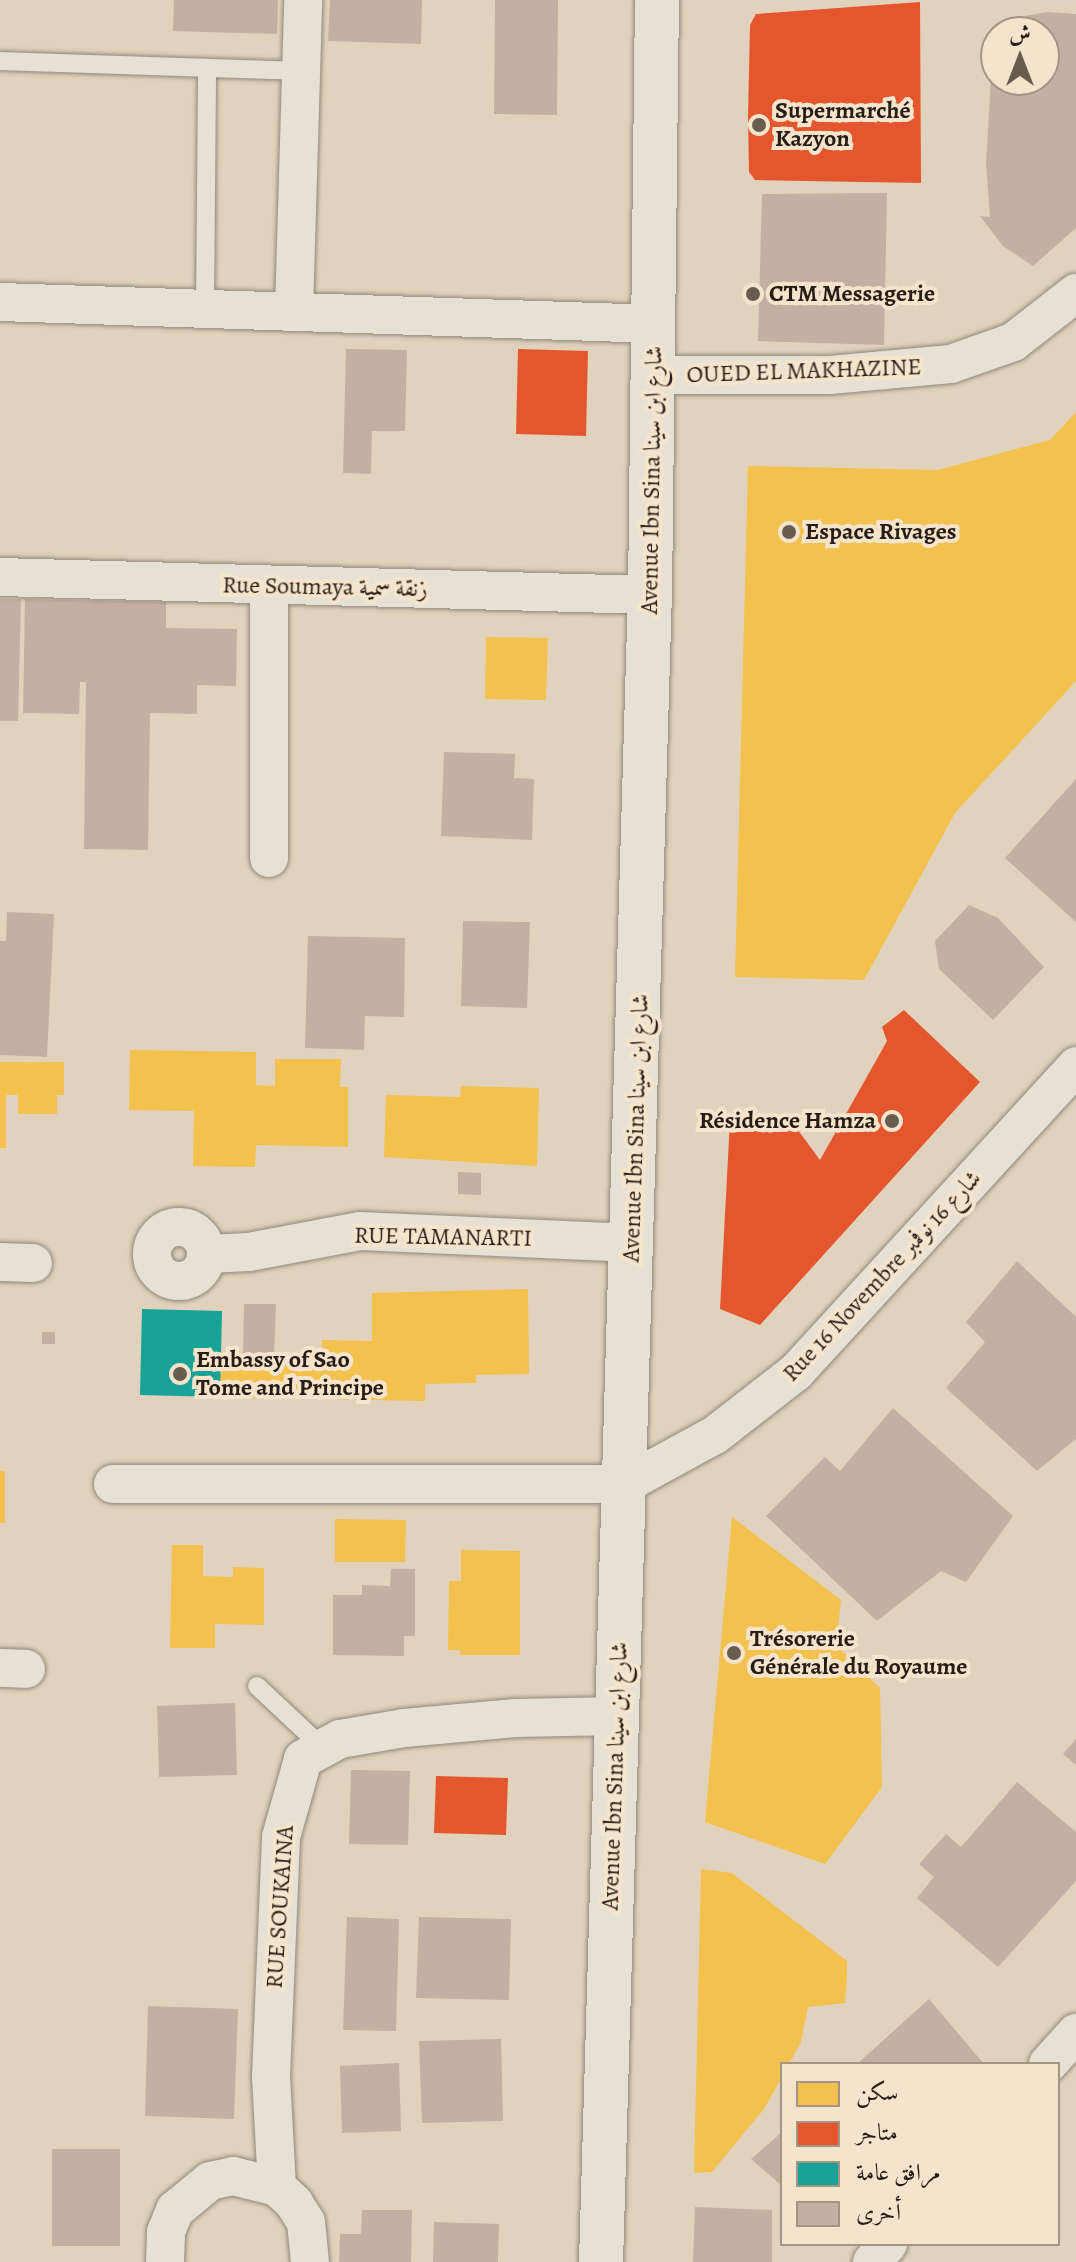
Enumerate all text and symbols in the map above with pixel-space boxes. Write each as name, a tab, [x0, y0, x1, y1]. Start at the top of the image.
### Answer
north arrow	[980, 16, 1060, 96]
text: ش	[1009, 19, 1031, 49]
place label: Supermarché Kazyon	[775, 97, 911, 153]
marker: Supermarché Kazyon	[750, 116, 768, 134]
place label: CTM Messagerie	[769, 280, 935, 308]
marker: CTM Messagerie	[744, 285, 762, 303]
street label: Avenue Ibn Sina شارع ابن سينا	[635, 346, 669, 614]
street label: OUED EL MAKHAZINE	[686, 353, 922, 389]
place label: Espace Rivages	[805, 518, 957, 546]
marker: Espace Rivages	[780, 523, 798, 541]
street label: Rue Soumaya زنقة سمية	[222, 571, 428, 603]
street label: Avenue Ibn Sina شارع ابن سينا	[617, 993, 655, 1263]
place label: Résidence Hamza	[699, 1107, 876, 1135]
marker: Résidence Hamza	[883, 1112, 901, 1130]
street label: Rue 16 Novembre شارع 16 نوفمبر	[777, 1164, 987, 1388]
street label: RUE TAMANARTI	[354, 1221, 532, 1253]
place label: Embassy of Sao Tome and Principe	[196, 1346, 384, 1402]
marker: Embassy of Sao Tome and Principe	[171, 1365, 189, 1383]
place label: Trésorerie Générale du Royaume	[750, 1625, 967, 1681]
street label: Avenue Ibn Sina شارع ابن سينا	[596, 1641, 634, 1911]
marker: Trésorerie Générale du Royaume	[725, 1644, 743, 1662]
street label: RUE SOUKAINA	[260, 1824, 300, 1990]
legend	[780, 2062, 1060, 2246]
text: سكن	[856, 2076, 899, 2108]
text: متاجر	[856, 2116, 898, 2148]
text: مرافق عامة	[856, 2156, 941, 2188]
text: أخرى	[856, 2196, 901, 2228]

